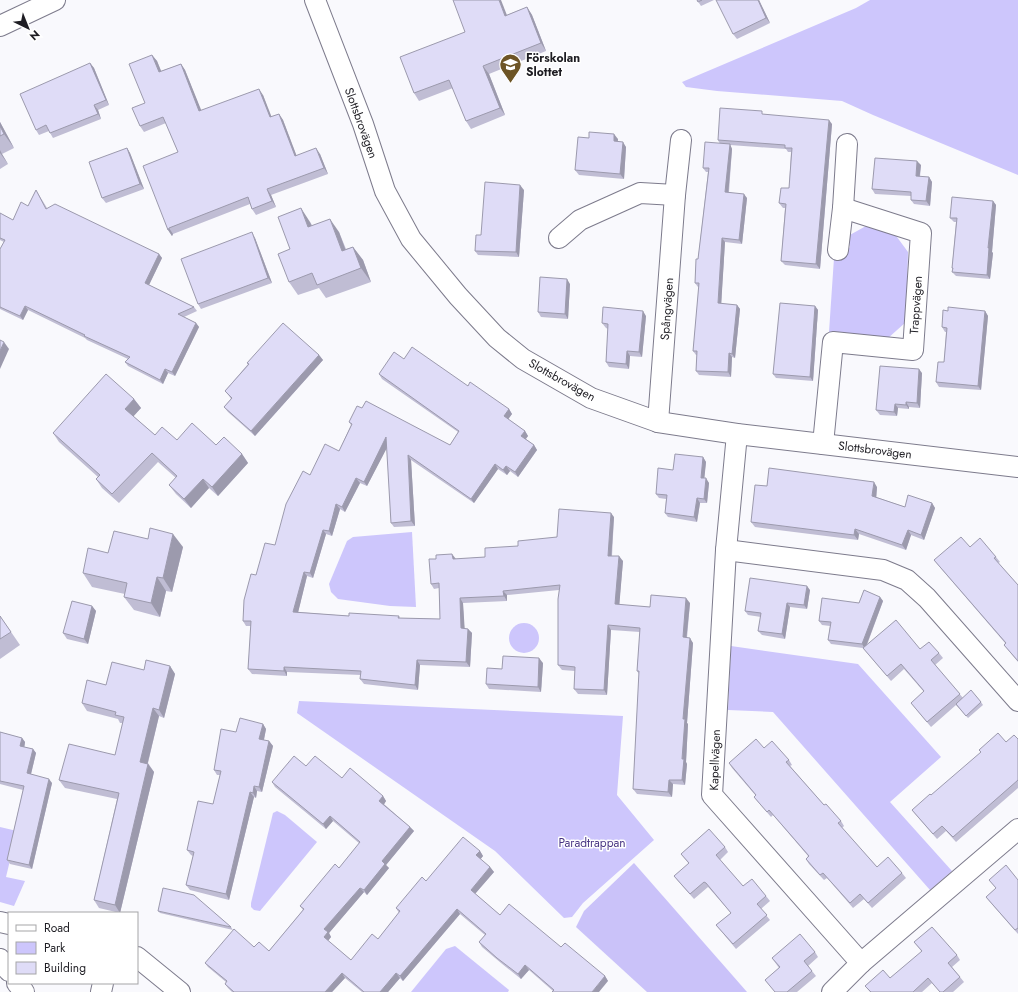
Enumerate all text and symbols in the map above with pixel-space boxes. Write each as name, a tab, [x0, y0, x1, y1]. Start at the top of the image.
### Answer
north arrow	[8, 8, 48, 48]
text: N	[26, 26, 43, 44]
place label: Förskolan Slottet	[526, 49, 580, 81]
school or university icon: Förskolan Slottet	[498, 52, 524, 85]
street label: Slottsbrovägen	[340, 85, 382, 161]
street label: Trappvägen	[905, 275, 927, 335]
street label: Spångvägen	[656, 277, 678, 341]
street label: Slottsbrovägen	[525, 354, 599, 406]
street label: Slottsbrovägen	[837, 437, 913, 463]
street label: Kapellvägen	[705, 729, 725, 791]
park label: Paradtrappan	[558, 834, 626, 852]
legend	[8, 912, 138, 984]
text: Road	[44, 919, 70, 937]
text: Park	[44, 939, 66, 957]
text: Building	[44, 959, 86, 977]

